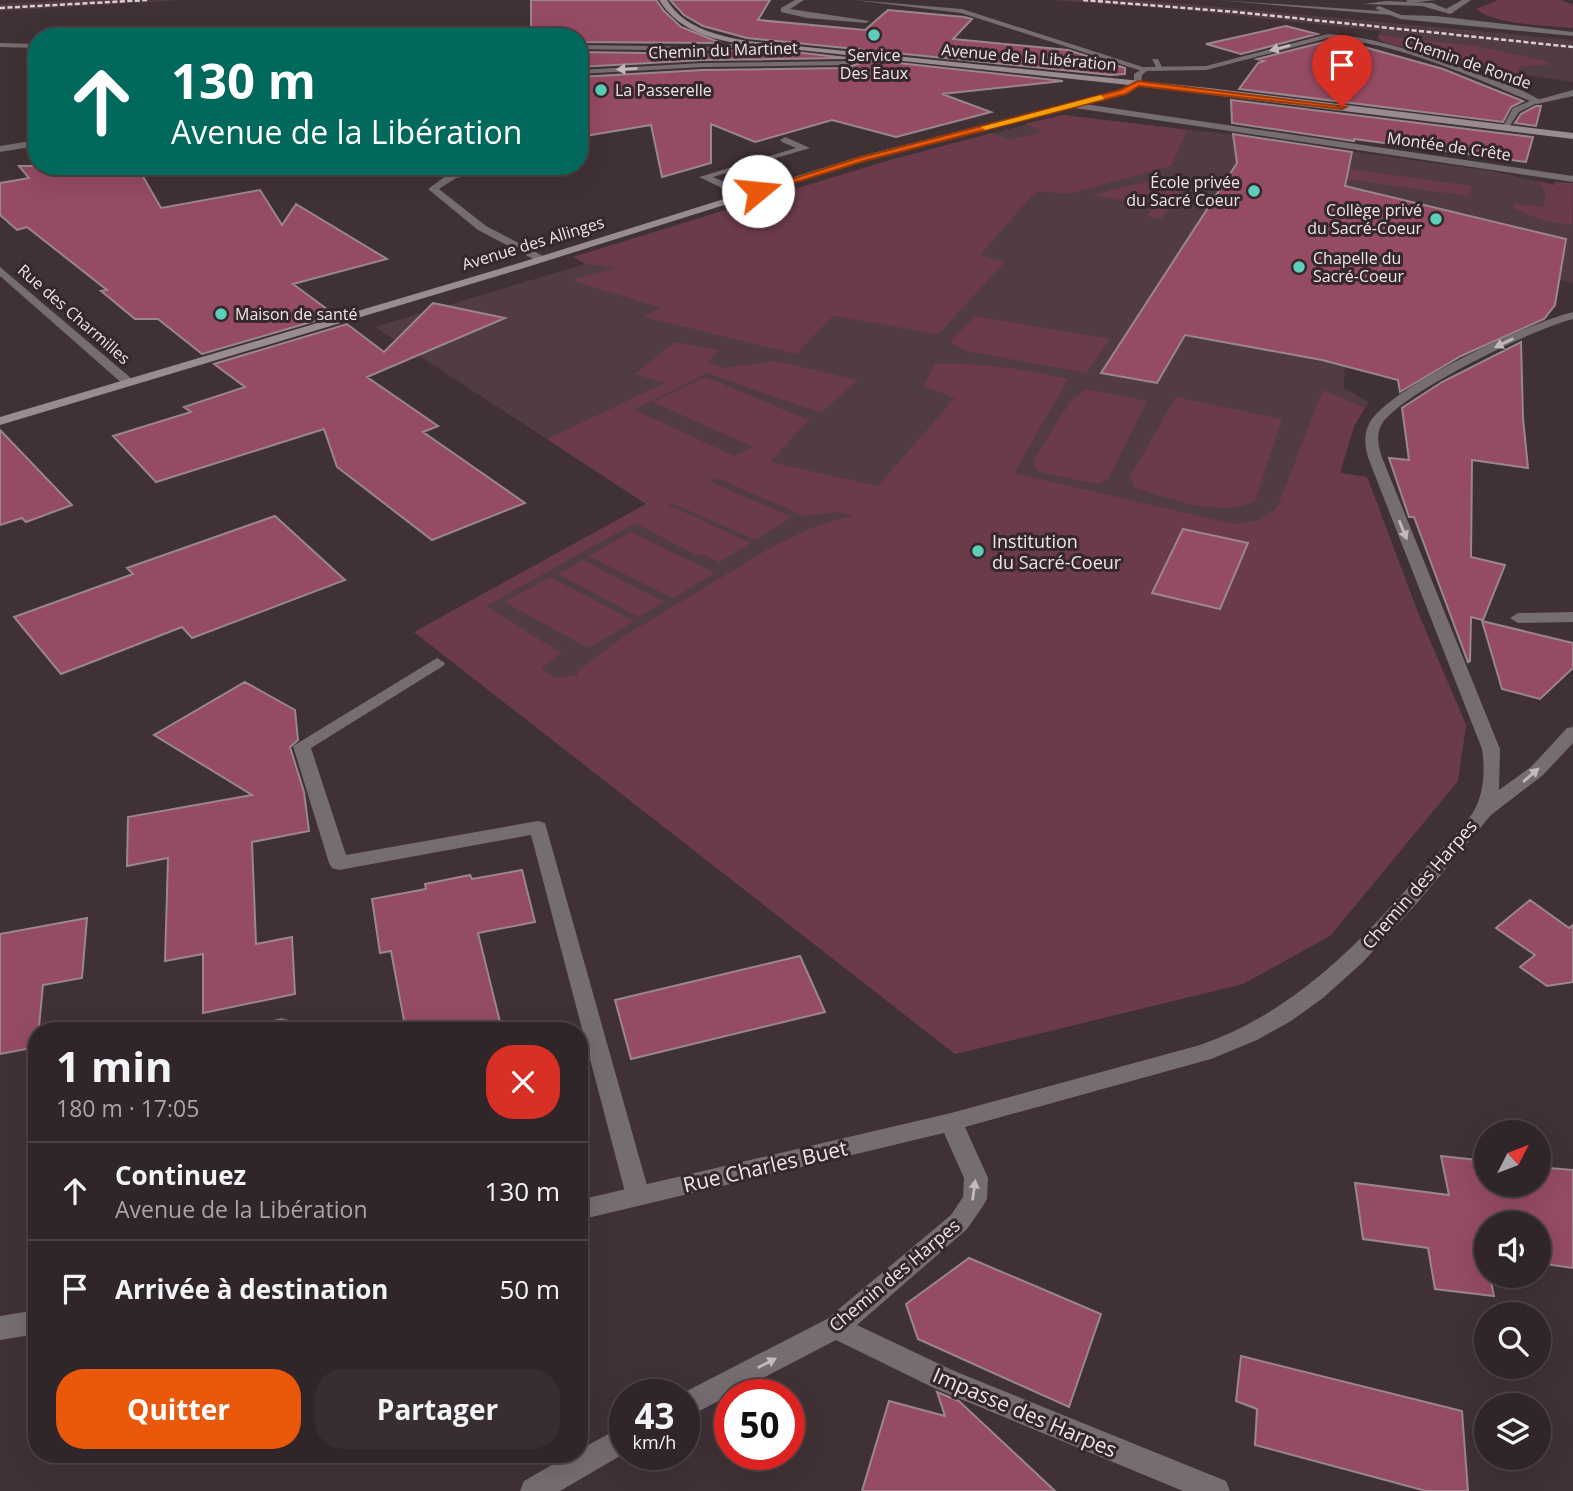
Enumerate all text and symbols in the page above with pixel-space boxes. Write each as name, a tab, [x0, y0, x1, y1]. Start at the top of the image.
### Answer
marker: Service Des Eaux	[866, 27, 882, 43]
street label: Chemin de Ronde	[1402, 30, 1534, 94]
pin	[1312, 35, 1372, 107]
street label: Chemin du Martinet	[648, 36, 798, 64]
street label: Avenue de la Libération	[941, 38, 1117, 76]
place label: Service Des Eaux	[840, 44, 909, 84]
one-way arrow	[1270, 44, 1291, 54]
icon: arrive	[1323, 46, 1361, 84]
text: 130 m	[171, 47, 316, 113]
icon: ahead	[56, 56, 147, 147]
one-way arrow	[616, 64, 638, 75]
place label: La Passerelle	[615, 79, 712, 101]
marker: La Passerelle	[593, 82, 609, 98]
text: Avenue de la Libération	[171, 110, 522, 153]
street label: Montée de Crête	[1386, 126, 1512, 166]
position arrow	[721, 154, 795, 228]
place label: École privée du Sacré Coeur	[1126, 171, 1240, 211]
marker: École privée du Sacré Coeur	[1246, 183, 1262, 199]
place label: Collège privé du Sacré-Coeur	[1307, 199, 1422, 239]
street label: Avenue des Allinges	[459, 211, 607, 275]
marker: Collège privé du Sacré-Coeur	[1428, 211, 1444, 227]
place label: Chapelle du Sacré-Coeur	[1313, 247, 1405, 287]
street label: Rue des Charmilles	[13, 259, 135, 369]
marker: Chapelle du Sacré-Coeur	[1291, 259, 1307, 275]
place label: Maison de santé	[235, 303, 358, 325]
marker: Maison de santé	[213, 306, 229, 322]
one-way arrow	[1494, 337, 1514, 349]
one-way arrow	[1398, 519, 1409, 540]
place label: Institution du Sacré-Coeur	[992, 529, 1122, 574]
marker: Institution du Sacré-Coeur	[970, 543, 986, 559]
one-way arrow	[1522, 768, 1539, 783]
street label: Chemin des Harpes	[1356, 814, 1482, 954]
text: 1 min	[56, 1037, 173, 1094]
button: close	[486, 1045, 560, 1119]
text: 180 m · 17:05	[56, 1092, 199, 1124]
north arrow	[1474, 1120, 1550, 1197]
map controls	[1474, 1120, 1551, 1470]
street label: Rue Charles Buet	[680, 1133, 850, 1199]
text: Continuez	[115, 1157, 246, 1193]
icon: ahead	[56, 1172, 94, 1210]
text: 130 m	[485, 1173, 560, 1209]
one-way arrow	[969, 1179, 980, 1201]
text: Avenue de la Libération	[115, 1193, 368, 1225]
button: sound	[1474, 1211, 1551, 1288]
street label: Chemin des Harpes	[823, 1213, 965, 1337]
icon: arrive	[56, 1270, 94, 1308]
text: Arrivée à destination	[115, 1271, 388, 1307]
text: 50 m	[499, 1271, 560, 1307]
button: search	[1474, 1302, 1551, 1379]
one-way arrow	[757, 1357, 777, 1369]
street label: Impasse des Harpes	[929, 1361, 1121, 1463]
button: Quitter	[56, 1369, 301, 1449]
button: Partager	[315, 1369, 560, 1449]
speed limit sign: 50	[714, 1379, 805, 1470]
text: 43	[634, 1392, 675, 1439]
button: layers	[1474, 1393, 1551, 1470]
text: km/h	[633, 1430, 676, 1454]

